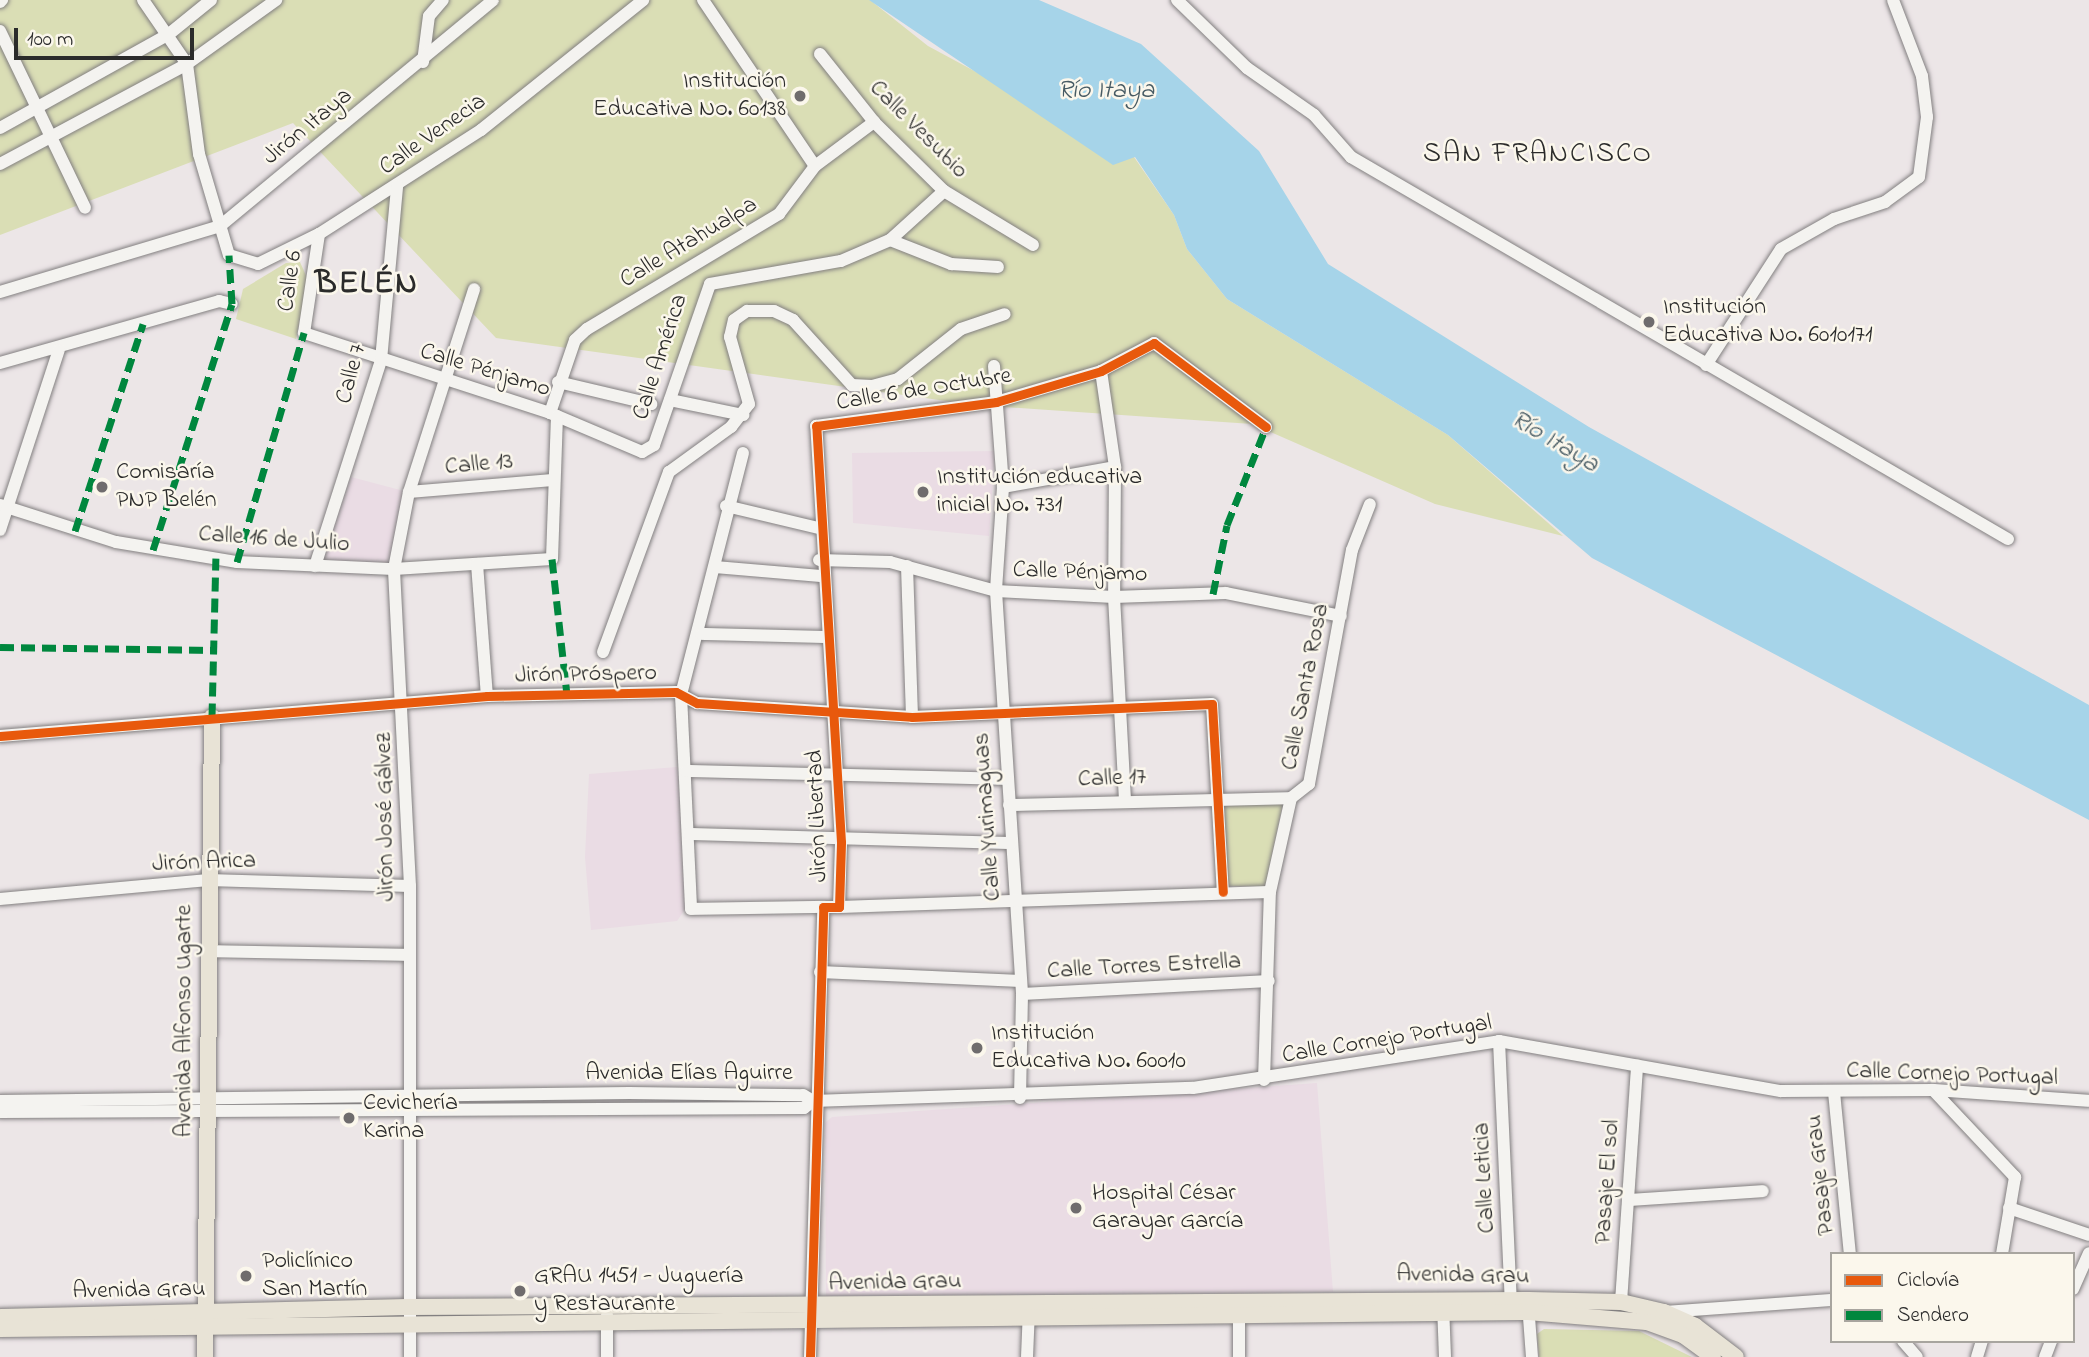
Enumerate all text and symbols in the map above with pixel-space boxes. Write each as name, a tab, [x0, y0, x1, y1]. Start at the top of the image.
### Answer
scale bar	[18, 14, 198, 58]
text: 100 m	[27, 25, 73, 55]
place label: Institución Educativa No. 60138	[593, 68, 786, 124]
street label: Calle Vesubio	[862, 74, 974, 186]
water label: Río Itaya	[1058, 76, 1154, 108]
street label: Jirón Itaya	[257, 82, 359, 172]
street label: Calle Venecia	[374, 88, 492, 182]
marker: Institución Educativa No. 60138	[792, 88, 808, 104]
district label: SAN FRANCISCO	[1425, 138, 1651, 172]
street label: Calle Atahualpa	[615, 191, 763, 295]
street label: Calle 6	[272, 249, 310, 313]
district label: BELÉN	[316, 266, 418, 304]
street label: Calle América	[627, 290, 695, 424]
place label: Institución Educativa No. 6010171	[1663, 294, 1873, 350]
marker: Institución Educativa No. 6010171	[1641, 314, 1657, 330]
street label: Calle Pénjamo	[416, 338, 554, 404]
street label: Calle 7	[330, 341, 374, 407]
street label: Calle 6 de Octubre	[834, 362, 1014, 418]
water label: Río Itaya	[1505, 405, 1603, 481]
street label: Calle 13	[444, 448, 514, 482]
place label: Comisaría PNP Belén	[116, 459, 217, 515]
place label: Institución educativa inicial No. 731	[937, 464, 1142, 520]
marker: Comisaría PNP Belén	[94, 479, 110, 495]
marker: Institución educativa inicial No. 731	[915, 484, 931, 500]
street label: Calle 16 de Julio	[197, 520, 351, 560]
street label: Calle Pénjamo	[1012, 556, 1148, 590]
street label: Calle Santa Rosa	[1276, 601, 1336, 773]
street label: Jirón Próspero	[515, 659, 657, 691]
street label: Jirón José Gálvez	[370, 732, 402, 902]
street label: Calle Yurimaguas	[968, 732, 1008, 902]
street label: Jirón Libertad	[801, 749, 835, 883]
street label: Calle 17	[1077, 763, 1147, 795]
street label: Jirón Arica	[152, 847, 256, 879]
street label: Avenida Alfonso Ugarte	[171, 905, 199, 1137]
street label: Calle Torres Estrella	[1046, 948, 1242, 986]
street label: Calle Cornejo Portugal	[1280, 1009, 1494, 1071]
place label: Institución Educativa No. 60010	[991, 1020, 1186, 1076]
marker: Institución Educativa No. 60010	[969, 1040, 985, 1056]
street label: Calle Cornejo Portugal	[1846, 1057, 2058, 1093]
street label: Avenida Elías Aguirre	[585, 1060, 793, 1088]
place label: Cevichería Karina	[363, 1090, 458, 1146]
marker: Cevichería Karina	[341, 1110, 357, 1126]
street label: Pasaje Grau	[1800, 1113, 1842, 1237]
street label: Pasaje El sol	[1589, 1119, 1627, 1245]
street label: Calle Leticia	[1468, 1122, 1502, 1234]
place label: Hospital César Garayar García	[1092, 1180, 1244, 1236]
marker: Hospital César Garayar García	[1066, 1198, 1086, 1218]
place label: Policlínico San Martín	[262, 1248, 367, 1304]
legend	[1830, 1252, 2075, 1343]
street label: Avenida Grau	[1396, 1260, 1530, 1292]
place label: GRAU 1451 - Juguería y Restaurante	[534, 1263, 743, 1319]
marker: Policlínico San Martín	[236, 1266, 256, 1286]
text: Ciclovía	[1897, 1266, 1959, 1296]
street label: Avenida Grau	[828, 1267, 962, 1299]
street label: Avenida Grau	[72, 1275, 206, 1307]
marker: GRAU 1451 - Juguería y Restaurante	[512, 1283, 528, 1299]
text: Sendero	[1897, 1301, 1969, 1331]

